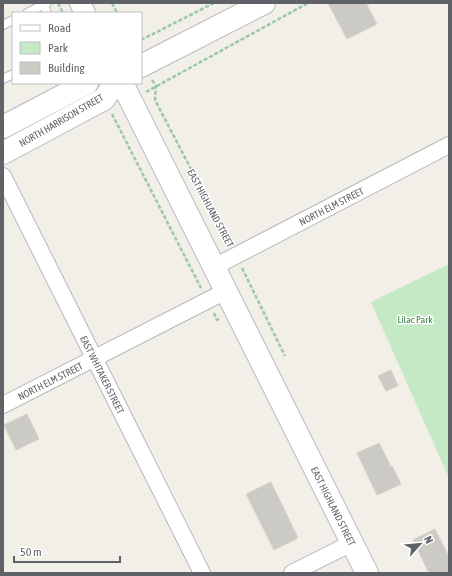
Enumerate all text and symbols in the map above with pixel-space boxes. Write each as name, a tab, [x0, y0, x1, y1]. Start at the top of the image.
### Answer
legend	[12, 12, 142, 84]
text: Road	[48, 21, 71, 35]
text: Park	[48, 41, 69, 55]
text: Building	[48, 61, 86, 75]
street label: NORTH HARRISON STREET	[17, 92, 106, 149]
street label: EAST HIGHLAND STREET	[185, 167, 236, 250]
street label: NORTH ELM STREET	[297, 185, 366, 228]
park label: Lilac Park	[397, 314, 433, 325]
street label: EAST WHITAKER STREET	[78, 334, 126, 416]
street label: NORTH ELM STREET	[16, 360, 85, 402]
street label: EAST HIGHLAND STREET	[309, 465, 358, 548]
north arrow	[400, 524, 440, 564]
text: N	[422, 534, 436, 545]
scale bar	[14, 538, 120, 564]
text: 50 m	[20, 545, 42, 559]

